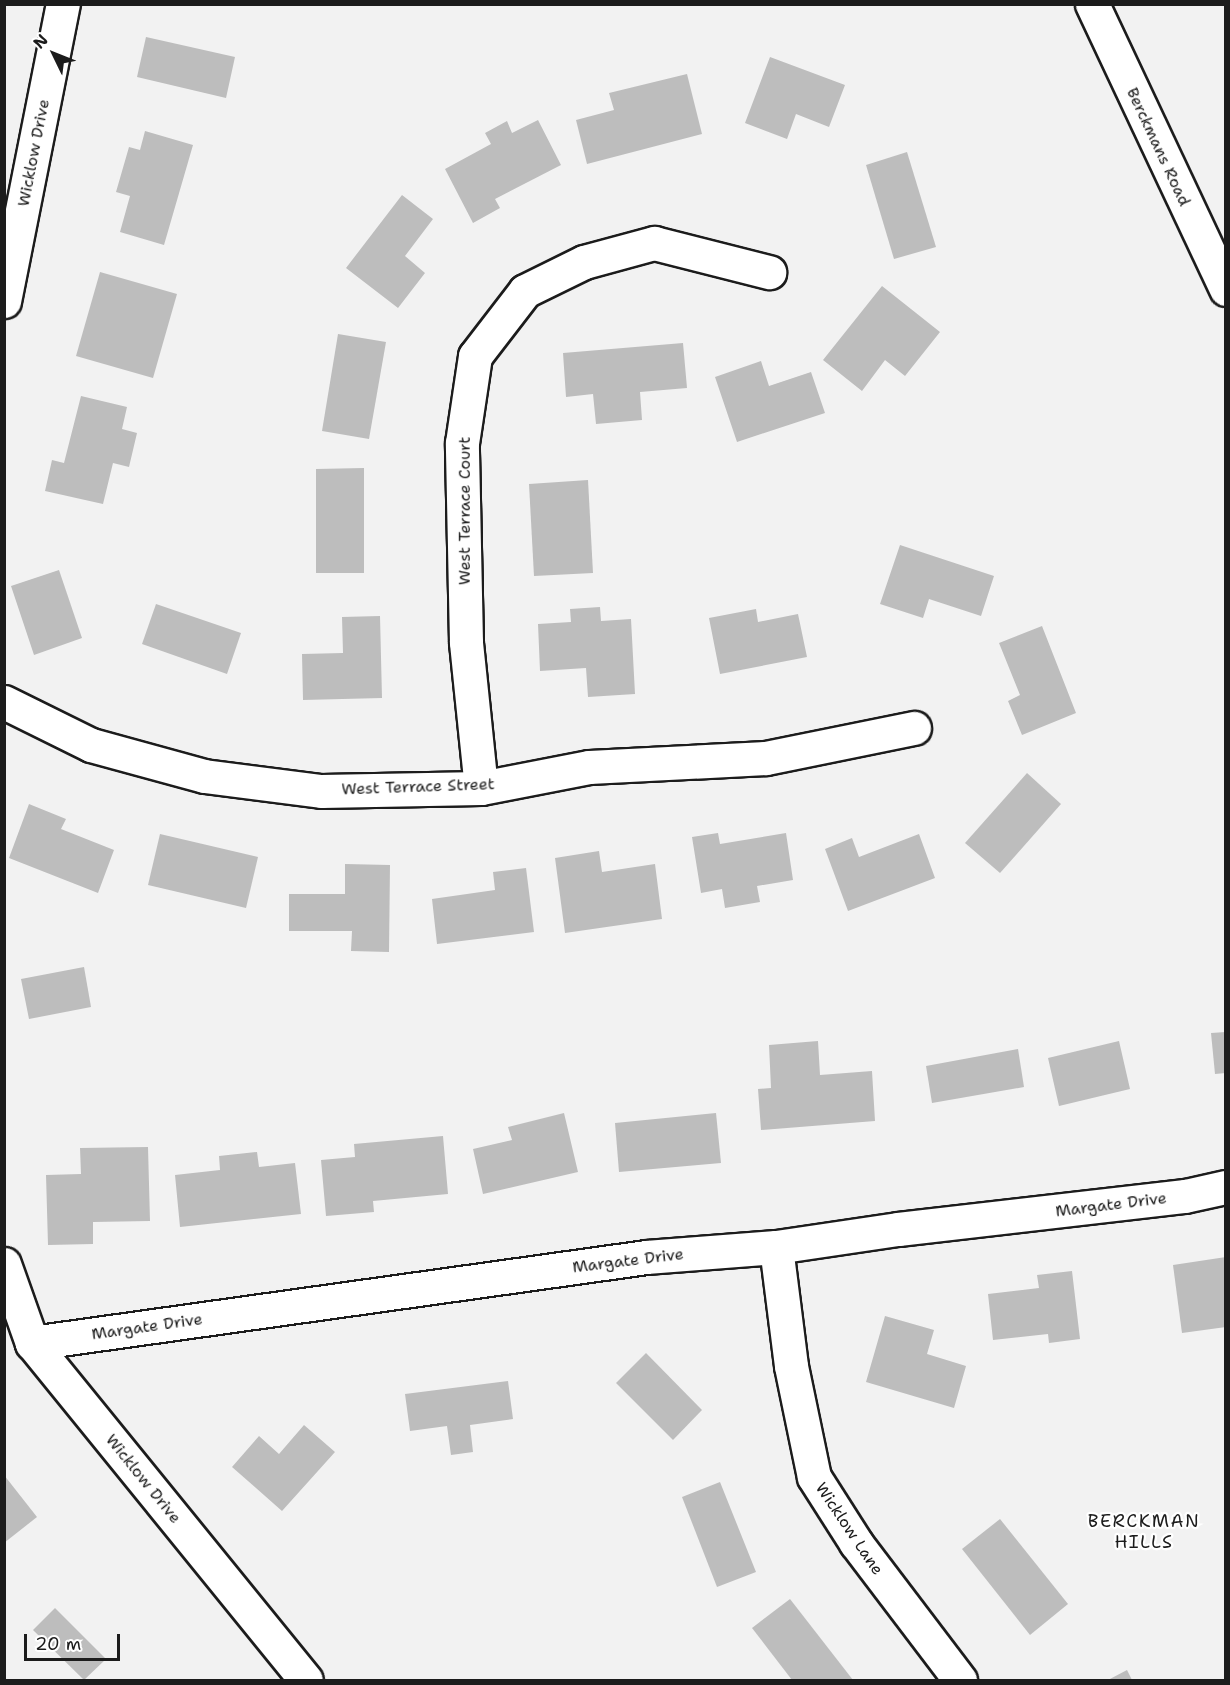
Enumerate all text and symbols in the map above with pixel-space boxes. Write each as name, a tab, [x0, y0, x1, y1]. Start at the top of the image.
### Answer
north arrow	[24, 24, 84, 84]
text: N	[28, 30, 52, 53]
street label: Berckmans Road	[1122, 85, 1194, 209]
street label: Wicklow Drive	[14, 98, 54, 208]
street label: West Terrace Court	[455, 437, 475, 585]
street label: West Terrace Street	[341, 775, 495, 799]
street label: Margate Drive	[1054, 1189, 1168, 1221]
street label: Margate Drive	[571, 1245, 685, 1277]
street label: Margate Drive	[90, 1310, 204, 1344]
street label: Wicklow Drive	[101, 1431, 185, 1527]
street label: Wicklow Lane	[811, 1479, 887, 1579]
district label: BERCKMAN HILLS	[1088, 1511, 1200, 1553]
scale bar	[27, 1622, 123, 1660]
text: 20 m	[35, 1632, 81, 1656]

